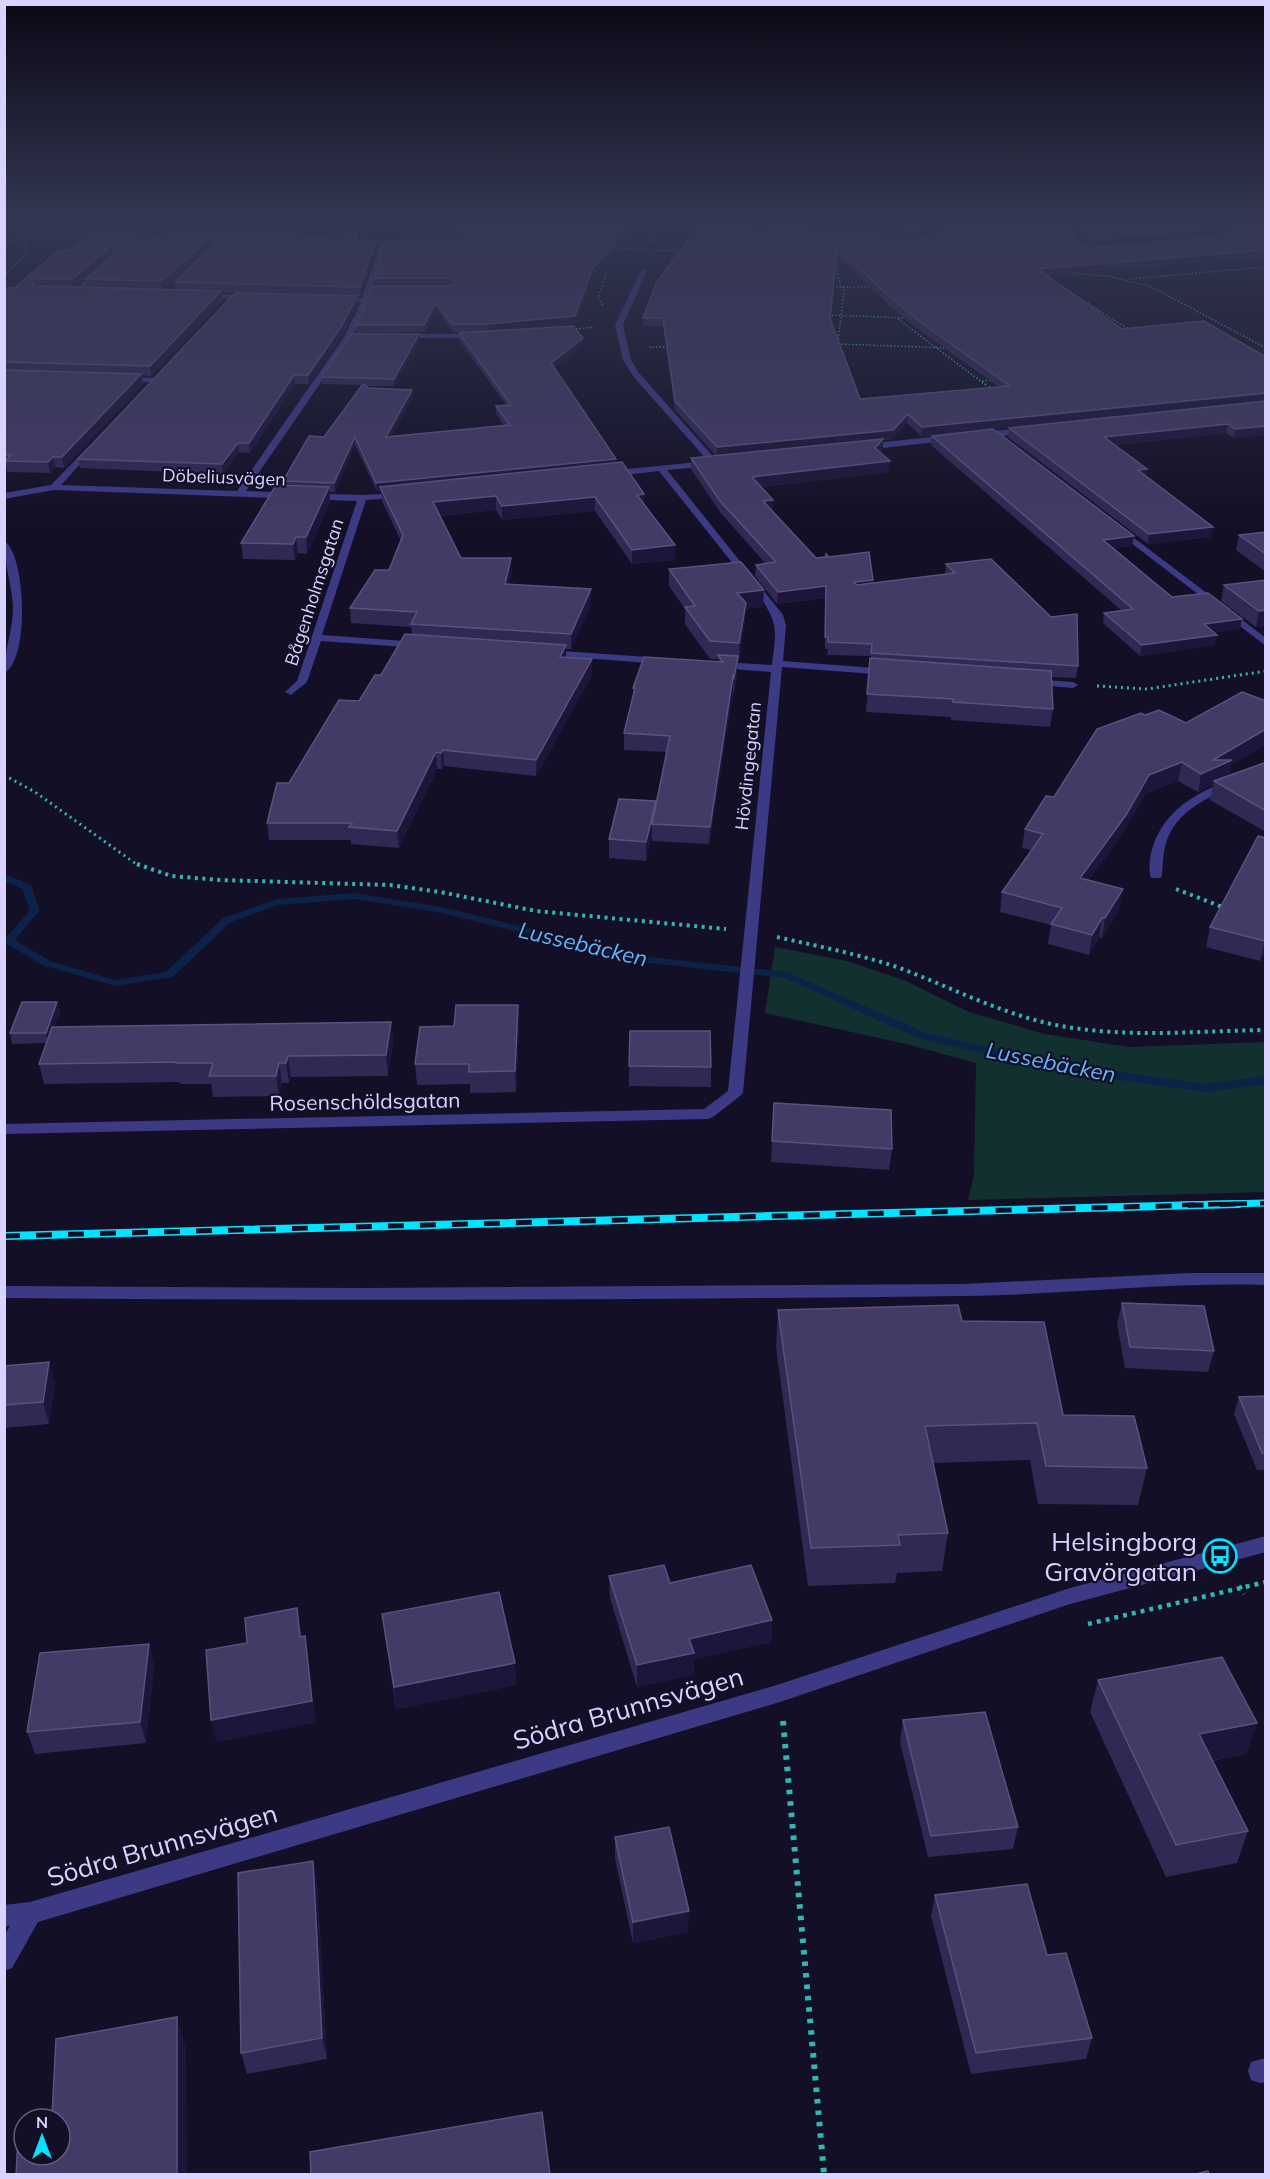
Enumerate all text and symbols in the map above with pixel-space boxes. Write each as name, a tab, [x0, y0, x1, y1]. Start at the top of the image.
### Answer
street label: Döbeliusvägen	[162, 463, 286, 491]
street label: Bågenholmsgatan	[279, 516, 349, 668]
street label: Hövdingegatan	[730, 701, 766, 831]
water label: Lussebäcken	[516, 916, 650, 972]
water label: Lussebäcken	[984, 1036, 1118, 1088]
street label: Rosenschöldsgatan	[269, 1086, 461, 1116]
place label: Helsingborg Gravörgatan	[1044, 1525, 1197, 1588]
bus stop icon: Helsingborg Gravörgatan	[1202, 1538, 1238, 1574]
street label: Södra Brunnsvägen	[509, 1659, 747, 1757]
street label: Södra Brunnsvägen	[43, 1796, 281, 1894]
north arrow	[12, 2107, 72, 2167]
text: N	[36, 2112, 48, 2132]

